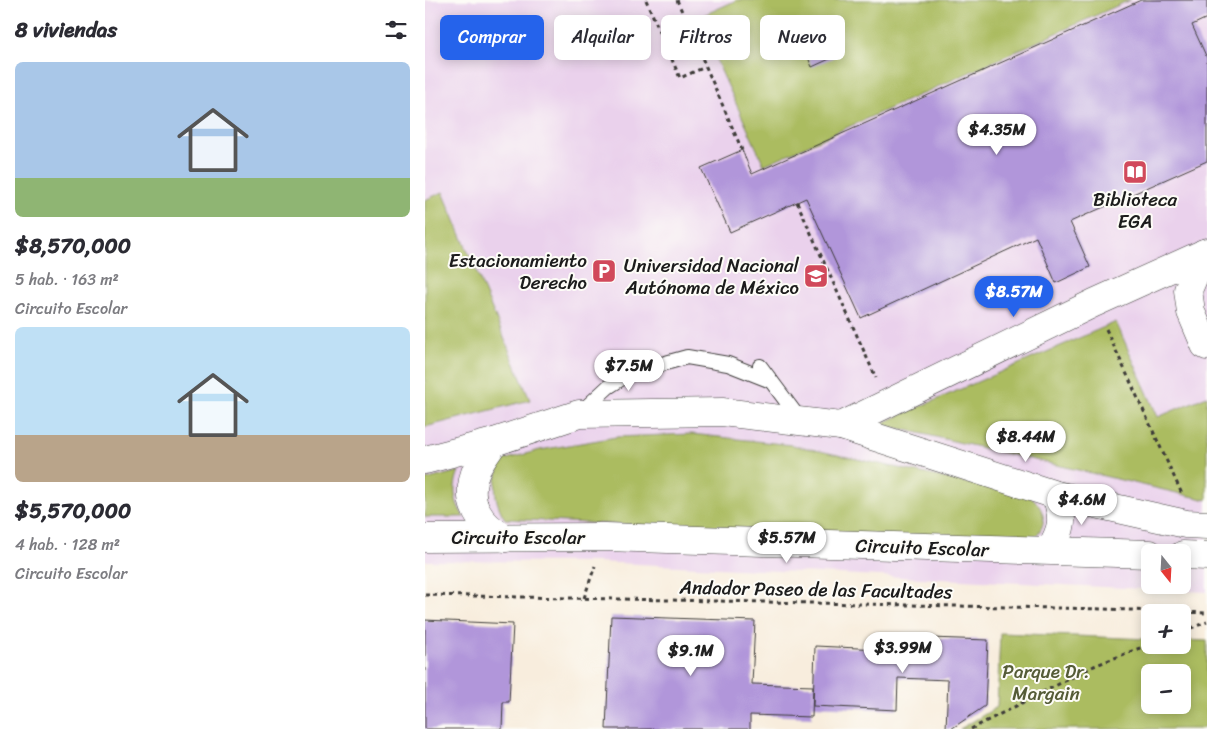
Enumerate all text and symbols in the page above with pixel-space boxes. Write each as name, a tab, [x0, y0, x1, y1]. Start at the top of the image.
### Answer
text: 8 viviendas	[15, 11, 117, 49]
chip: Comprar	[440, 15, 544, 60]
chip: Alquilar	[554, 15, 651, 60]
chip: Filtros	[661, 15, 750, 60]
chip: Nuevo	[760, 15, 845, 60]
icon: filters	[382, 16, 410, 44]
icon: home	[168, 95, 258, 185]
pin: $4.35M	[956, 114, 1038, 156]
text: $4.35M	[968, 115, 1026, 144]
library icon: Biblioteca EGA	[1122, 159, 1148, 185]
place label: Biblioteca EGA	[1093, 183, 1178, 238]
text: $8,570,000	[15, 227, 131, 265]
place label: Estacionamiento Derecho	[449, 244, 587, 299]
place label: Universidad Nacional Autónoma de México	[624, 249, 800, 304]
parking icon: Estacionamiento Derecho	[591, 258, 617, 284]
school or university icon: Universidad Nacional Autónoma de México	[803, 263, 829, 289]
text: 5 hab. · 163 m²	[15, 265, 119, 294]
pin: $8.57M	[973, 276, 1055, 318]
text: $8.57M	[985, 277, 1043, 306]
text: Circuito Escolar	[15, 294, 127, 323]
pin: $7.5M	[594, 350, 664, 392]
text: $7.5M	[605, 351, 653, 380]
icon: home	[168, 360, 258, 450]
pin: $8.44M	[985, 420, 1067, 463]
text: $8.44M	[997, 422, 1055, 451]
pin: $4.6M	[1047, 484, 1117, 526]
text: $4.6M	[1058, 485, 1106, 514]
text: $5,570,000	[15, 492, 131, 530]
street label: Circuito Escolar	[451, 521, 586, 554]
pin: $5.57M	[746, 522, 828, 564]
text: $5.57M	[758, 523, 816, 552]
street label: Circuito Escolar	[855, 529, 990, 566]
text: 4 hab. · 128 m²	[15, 530, 120, 559]
north arrow	[1141, 544, 1191, 594]
map controls	[1141, 544, 1191, 714]
text: Circuito Escolar	[15, 559, 127, 588]
street label: Andador Paseo de las Facultades	[678, 571, 953, 608]
button: +	[1141, 604, 1191, 654]
pin: $3.99M	[862, 632, 944, 674]
text: $3.99M	[874, 633, 932, 662]
pin: $9.1M	[656, 634, 726, 677]
text: $9.1M	[668, 636, 714, 665]
park label: Parque Dr. Margain	[1002, 655, 1090, 710]
button: −	[1141, 664, 1191, 714]

